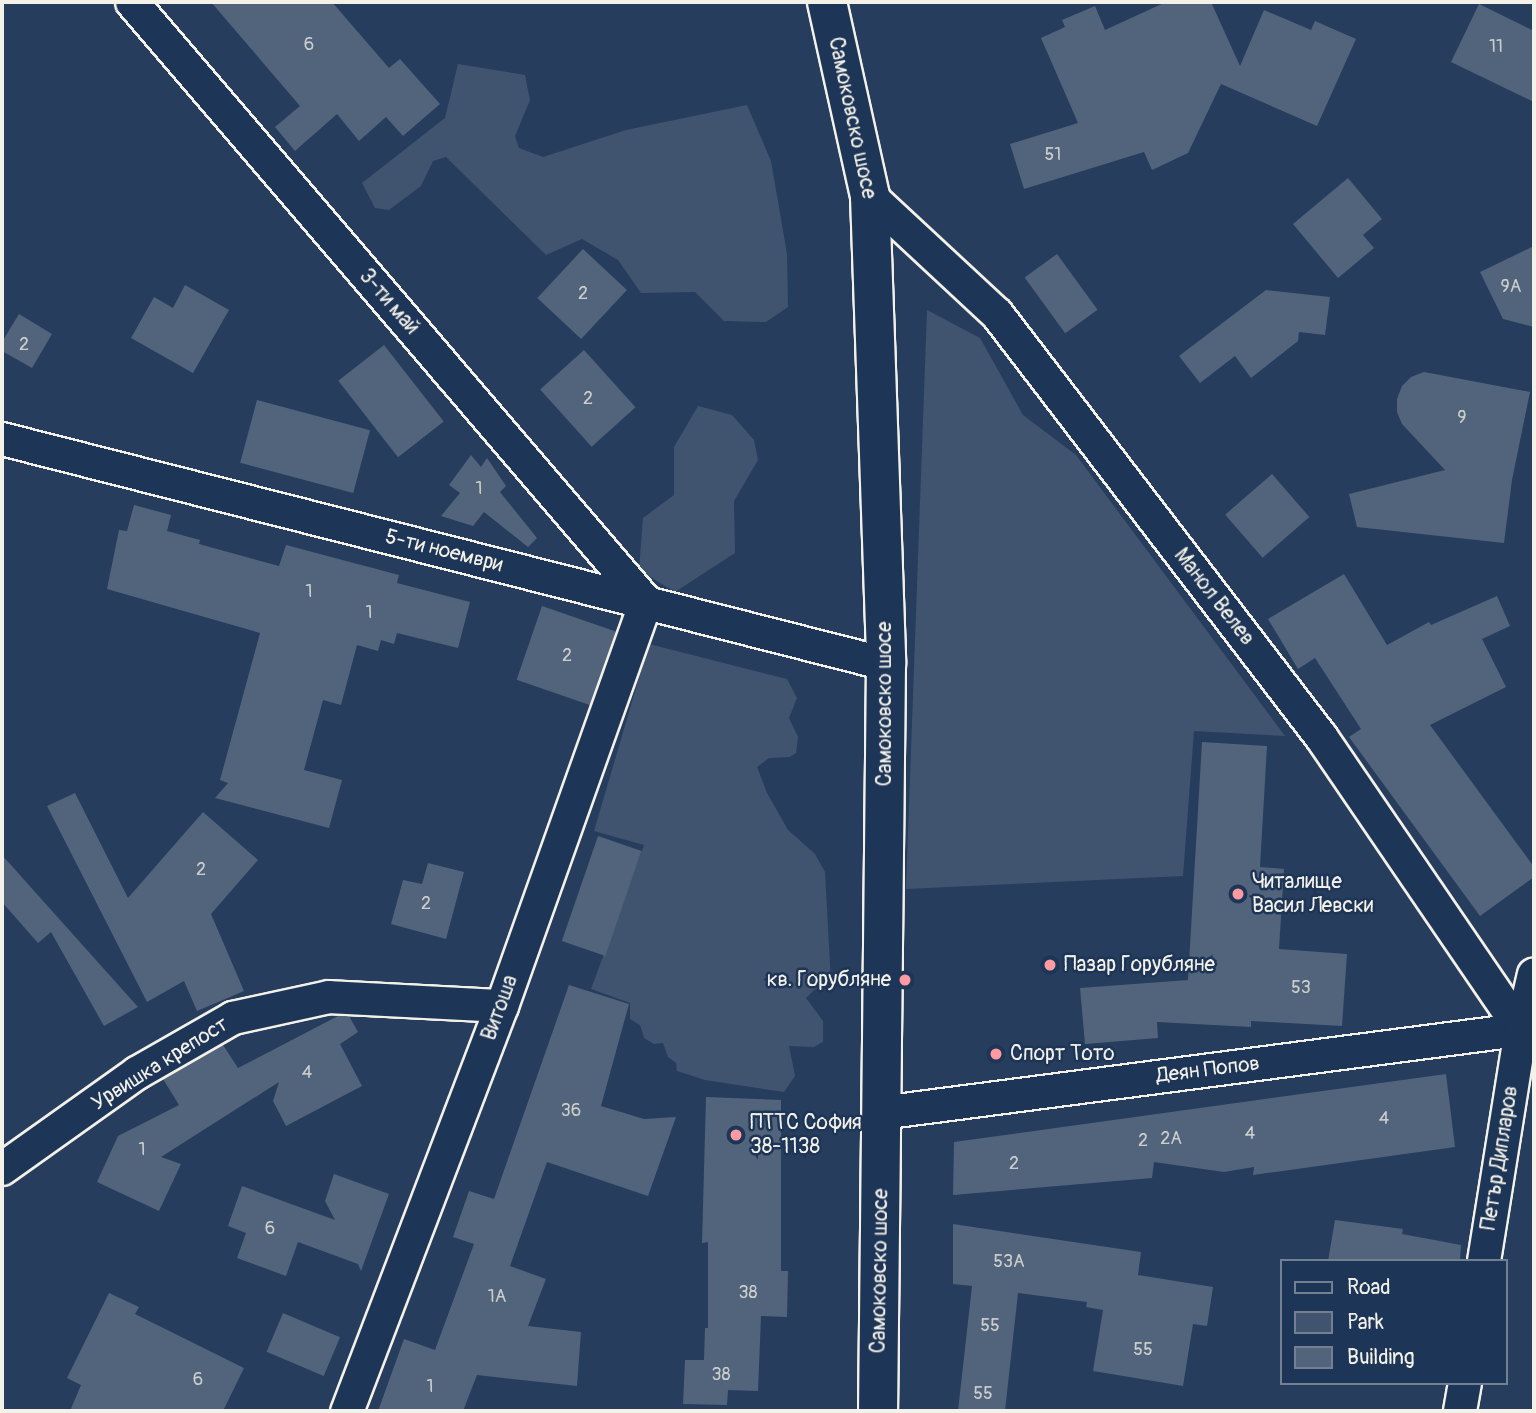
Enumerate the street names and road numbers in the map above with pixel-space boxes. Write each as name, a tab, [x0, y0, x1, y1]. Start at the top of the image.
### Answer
street label: Самоковско шосе	[823, 35, 881, 201]
street label: 3-ти май	[354, 264, 424, 340]
street label: 5-ти ноември	[383, 524, 505, 578]
street label: Манол Велев	[1168, 543, 1260, 651]
street label: Самоковско шосе	[872, 622, 898, 786]
street label: Витоша	[477, 972, 523, 1044]
street label: Урвишка крепост	[87, 1012, 233, 1116]
street label: Деян Попов	[1155, 1051, 1261, 1089]
street label: Петър Дипларов	[1476, 1084, 1524, 1232]
street label: Самоковско шосе	[866, 1188, 894, 1354]

